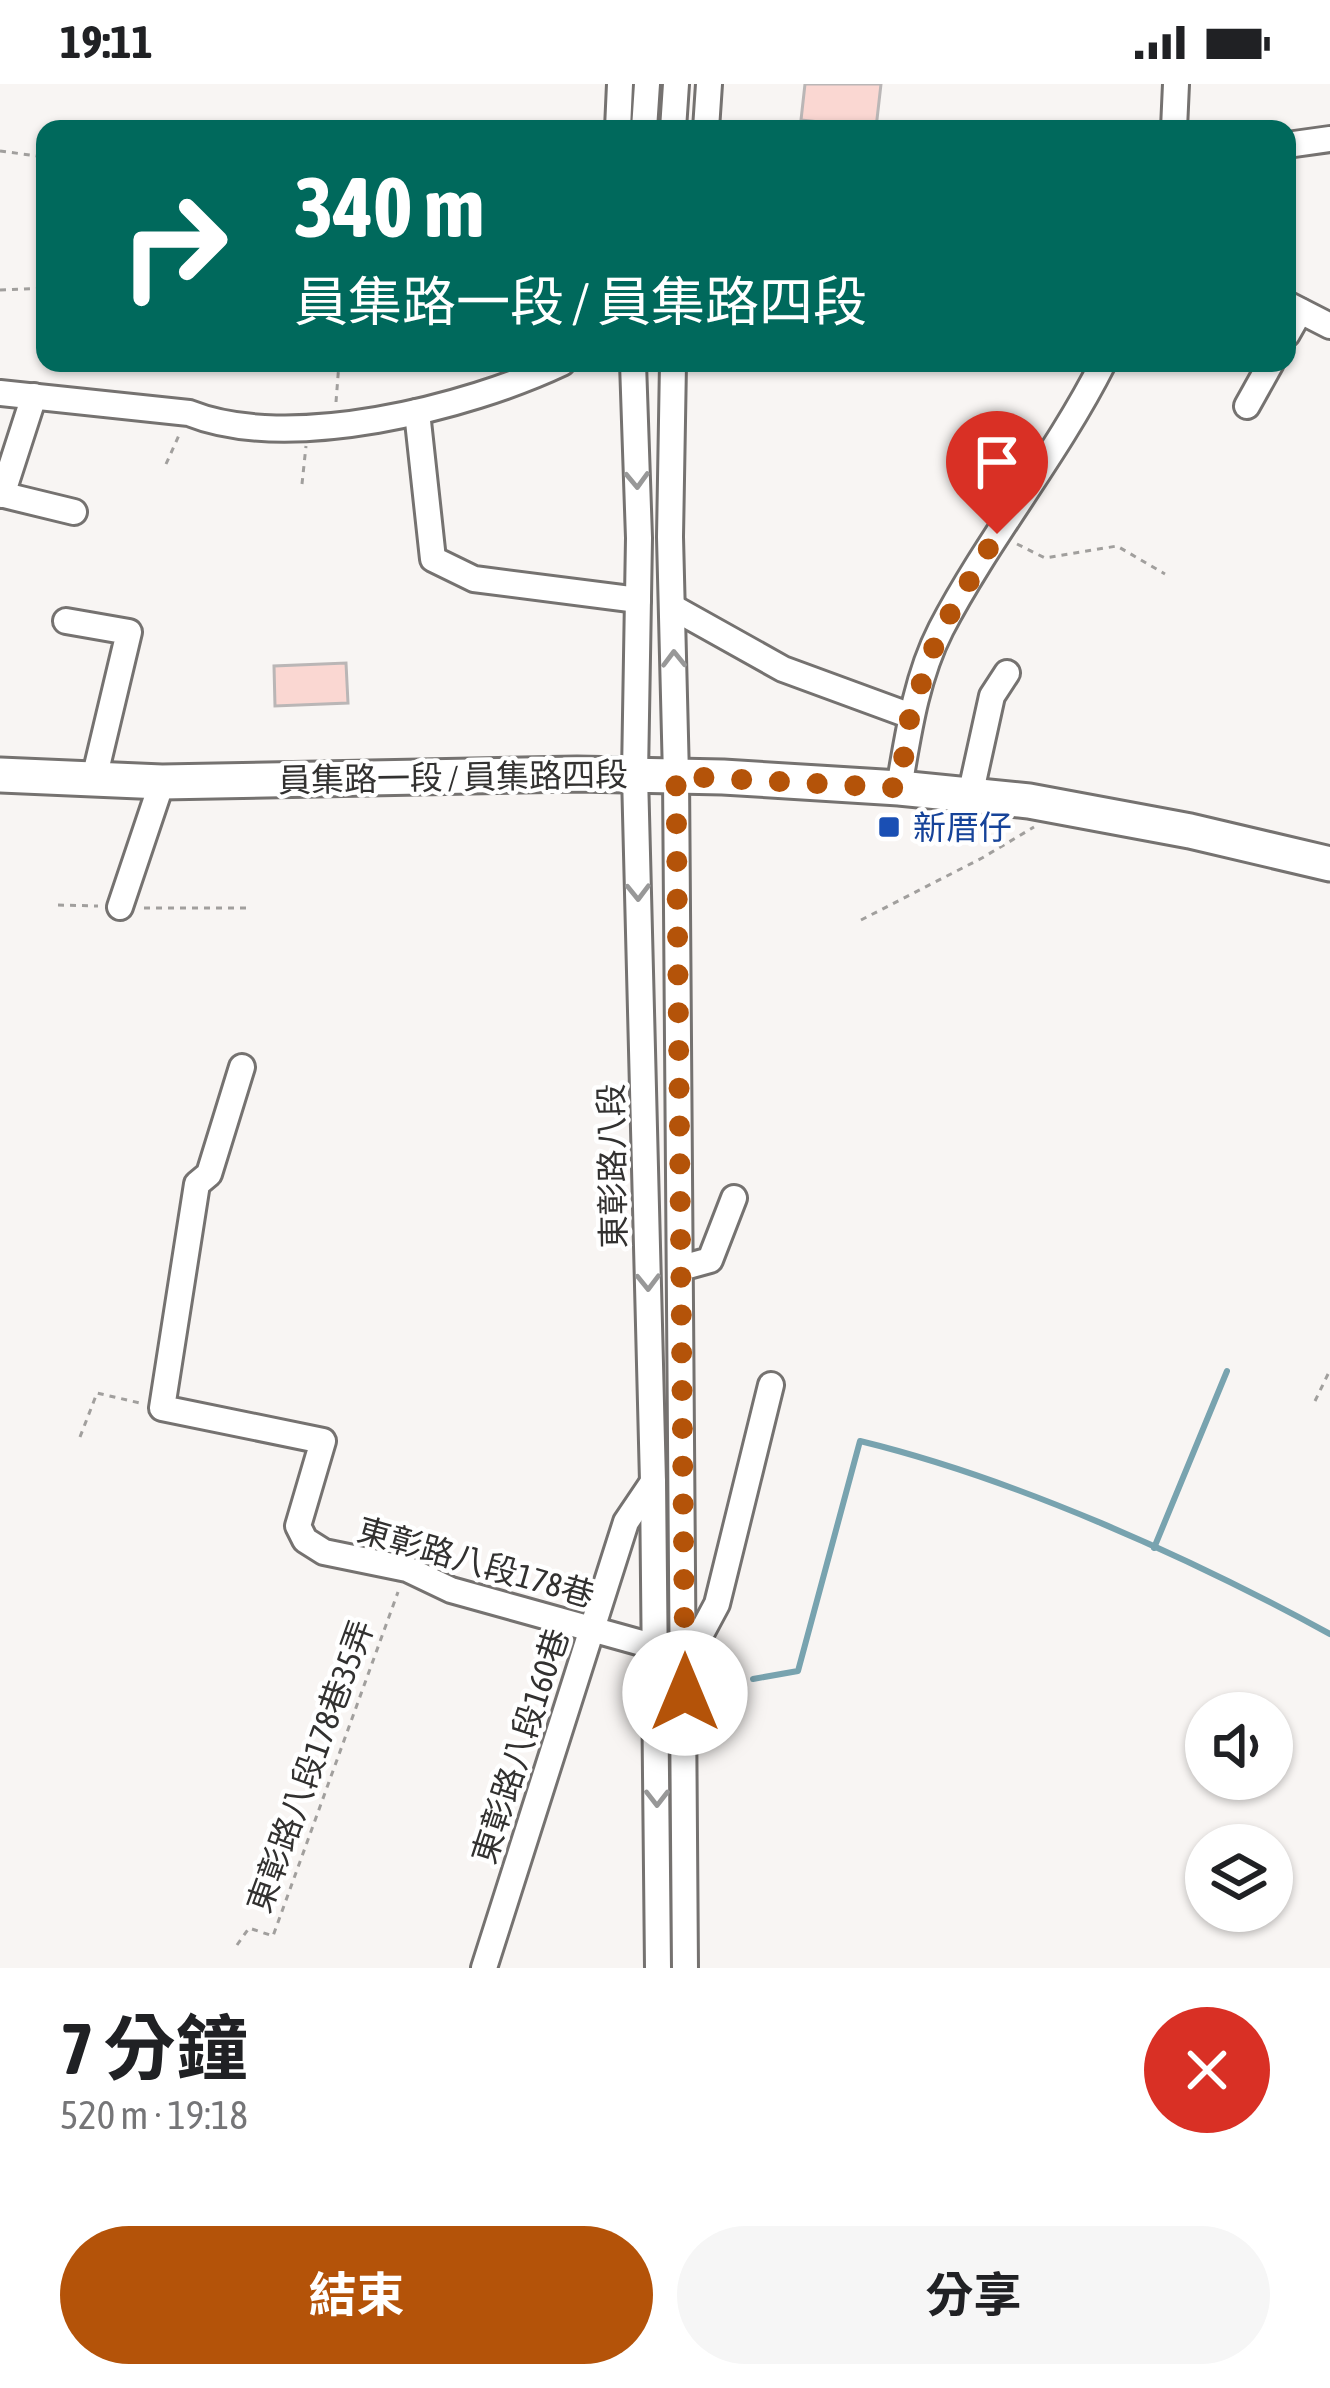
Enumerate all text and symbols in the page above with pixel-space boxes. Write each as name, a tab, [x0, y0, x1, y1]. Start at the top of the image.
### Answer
text: 19:11	[60, 16, 153, 68]
text: 340 m	[294, 159, 484, 255]
icon: right	[96, 168, 252, 324]
text: 員集路一段 / 員集路四段	[294, 271, 867, 332]
pin	[946, 411, 1048, 534]
icon: arrive	[964, 429, 1030, 495]
one-way arrow	[624, 471, 650, 490]
one-way arrow	[662, 649, 688, 668]
street label: 員集路一段 / 員集路四段	[278, 755, 628, 799]
place label: 新厝仔	[913, 808, 1012, 846]
marker: 新厝仔	[876, 814, 902, 840]
one-way arrow	[625, 883, 651, 902]
street label: 東彰路八段	[592, 1083, 632, 1249]
one-way arrow	[635, 1273, 661, 1292]
street label: 東彰路八段178巷	[353, 1510, 599, 1614]
street label: 東彰路八段178巷35弄	[239, 1615, 381, 1917]
street label: 東彰路八段160巷	[464, 1624, 576, 1868]
position arrow	[622, 1630, 748, 1756]
map controls	[1185, 1692, 1293, 1932]
button: sound	[1185, 1692, 1293, 1800]
one-way arrow	[644, 1790, 670, 1808]
button: layers	[1185, 1824, 1293, 1932]
text: 7 分鐘	[60, 2007, 248, 2089]
button: close	[1144, 2007, 1270, 2133]
text: 520 m · 19:18	[60, 2093, 248, 2137]
button: 結束	[60, 2226, 653, 2364]
button: 分享	[677, 2226, 1270, 2364]

